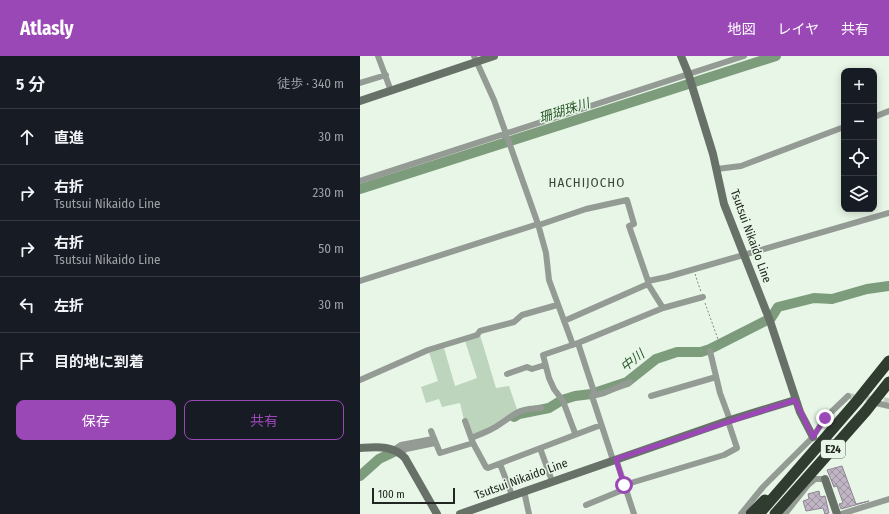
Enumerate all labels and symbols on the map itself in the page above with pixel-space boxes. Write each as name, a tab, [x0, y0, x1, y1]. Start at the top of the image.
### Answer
water label: 珊瑚珠川	[537, 95, 593, 126]
district label: HACHIJOCHO	[549, 175, 625, 190]
street label: Tsutsui Nikaido Line	[728, 187, 774, 285]
water label: 中川	[617, 345, 649, 374]
route end	[816, 409, 834, 427]
road number: E24	[821, 440, 845, 458]
street label: Tsutsui Nikaido Line	[472, 456, 570, 502]
route start	[615, 476, 633, 494]
scale bar	[372, 486, 455, 505]

